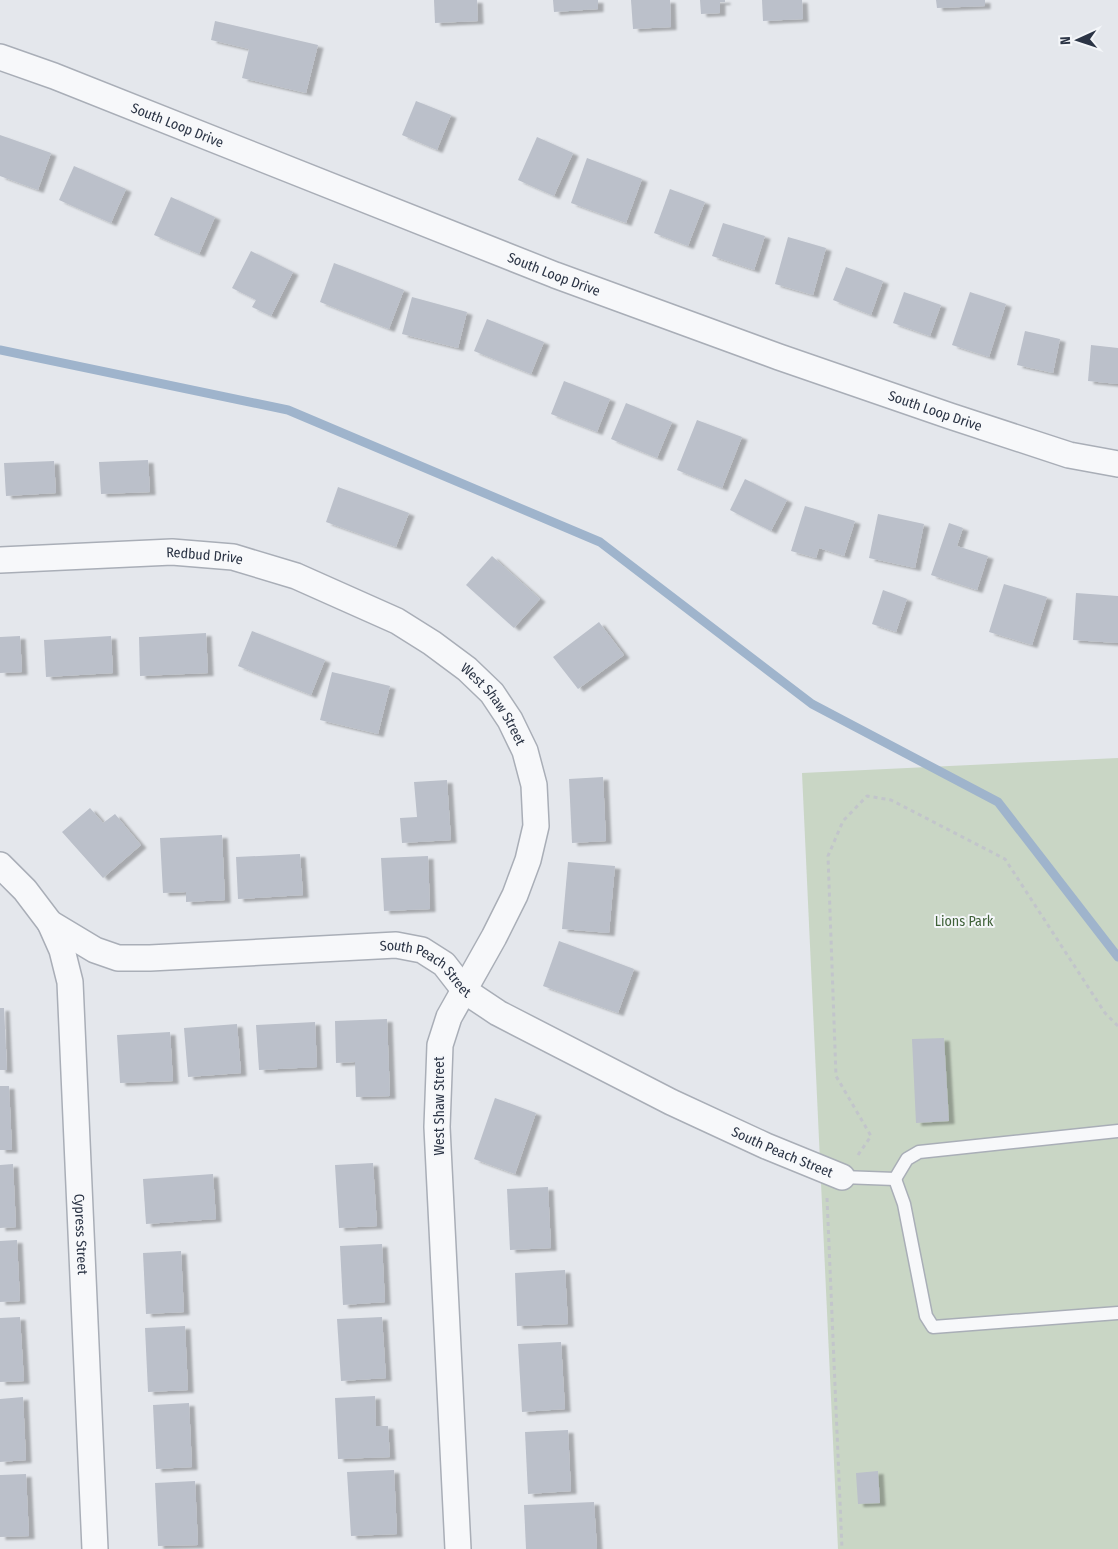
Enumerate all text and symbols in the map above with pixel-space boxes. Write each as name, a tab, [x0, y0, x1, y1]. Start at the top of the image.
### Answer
north arrow	[1053, 15, 1103, 65]
text: N	[1057, 36, 1074, 45]
street label: South Loop Drive	[129, 99, 226, 151]
street label: South Loop Drive	[505, 249, 603, 300]
street label: South Loop Drive	[886, 387, 984, 435]
street label: Redbud Drive	[166, 544, 245, 569]
street label: West Shaw Street	[457, 659, 529, 748]
park label: Lions Park	[935, 913, 994, 930]
street label: South Peach Street	[379, 937, 474, 1002]
street label: West Shaw Street	[431, 1056, 448, 1156]
street label: South Peach Street	[729, 1123, 836, 1182]
street label: Cypress Street	[70, 1193, 91, 1276]

